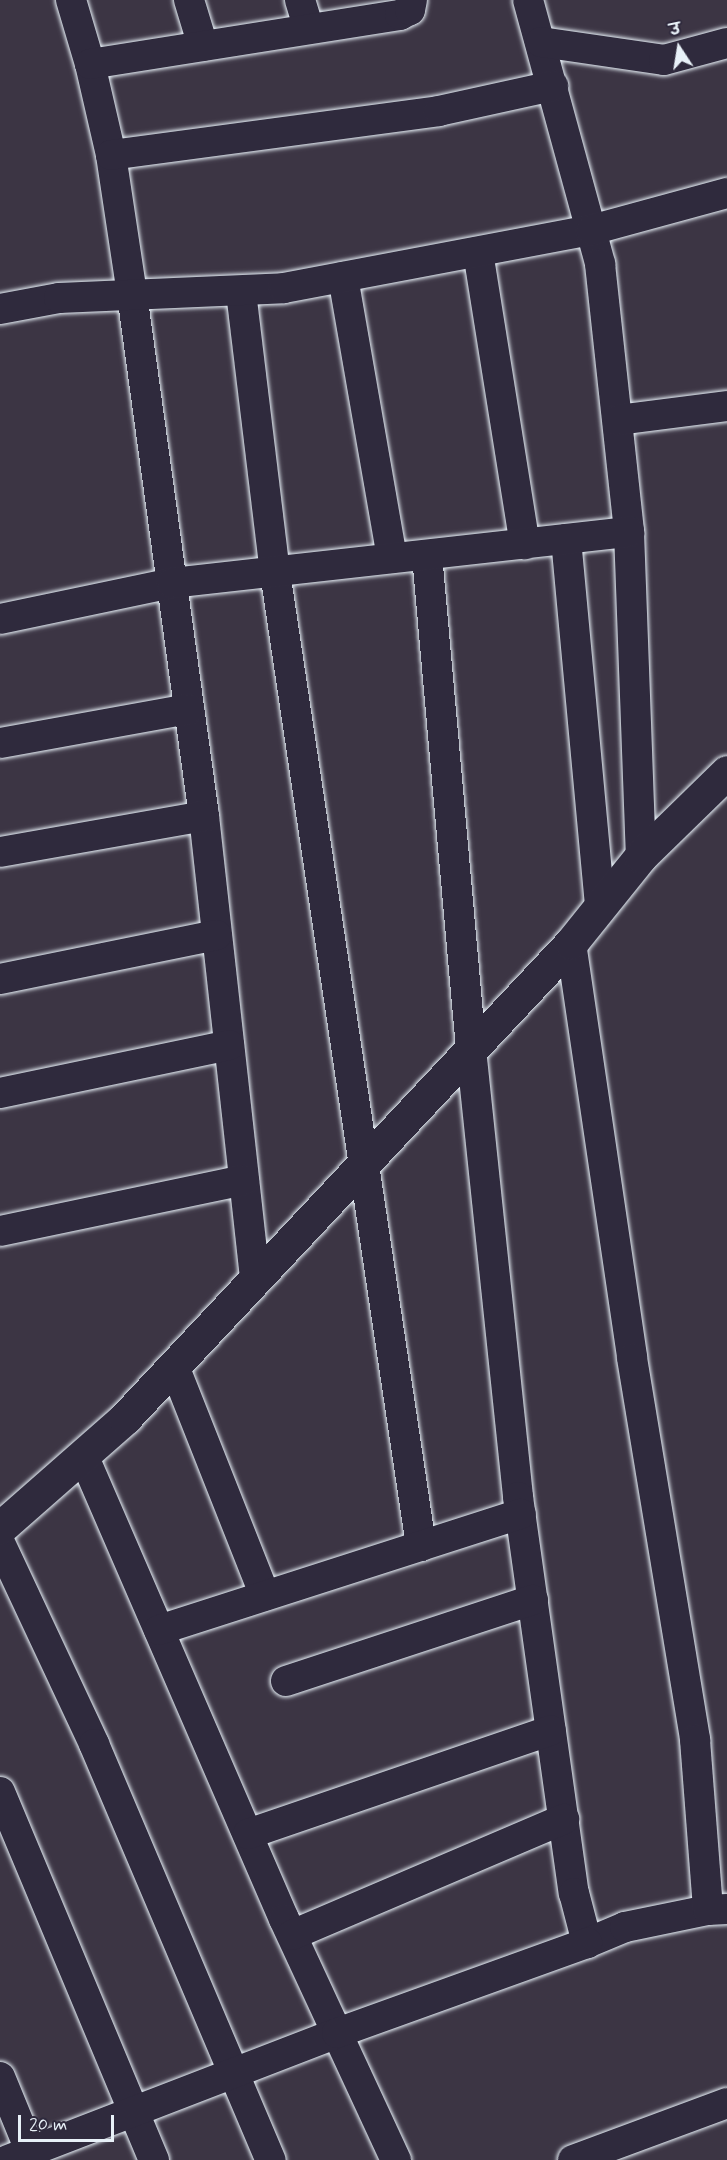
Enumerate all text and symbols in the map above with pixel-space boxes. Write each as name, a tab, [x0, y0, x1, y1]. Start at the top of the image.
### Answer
north arrow	[649, 18, 709, 78]
text: उ	[668, 19, 683, 41]
scale bar	[21, 2103, 117, 2141]
text: 20 m	[29, 2113, 67, 2137]

